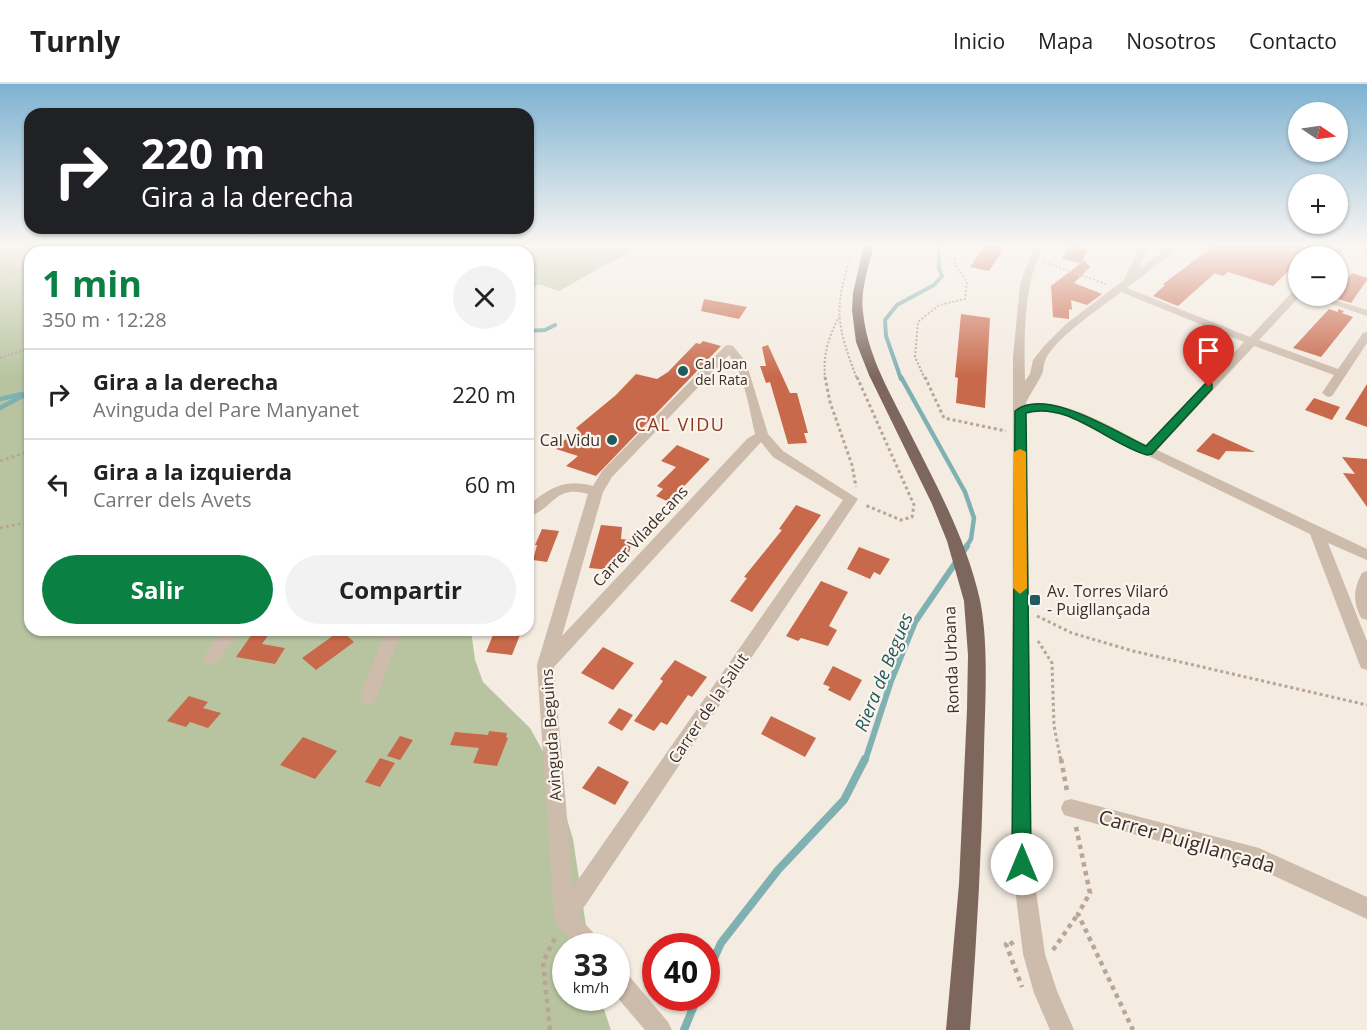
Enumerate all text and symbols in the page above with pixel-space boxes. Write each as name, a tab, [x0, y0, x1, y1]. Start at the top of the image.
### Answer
text: Turnly	[30, 22, 120, 60]
text: Inicio	[953, 27, 1005, 55]
text: Mapa	[1038, 27, 1093, 55]
text: Nosotros	[1126, 27, 1216, 55]
text: Contacto	[1249, 27, 1337, 55]
north arrow	[1288, 102, 1348, 162]
map controls	[1288, 102, 1348, 306]
text: 220 m	[141, 124, 265, 181]
icon: right	[42, 132, 120, 210]
button: +	[1288, 174, 1348, 234]
text: Gira a la derecha	[141, 178, 354, 215]
button: −	[1288, 246, 1348, 306]
text: 1 min	[42, 259, 142, 308]
button: close	[453, 266, 516, 329]
text: 350 m · 12:28	[42, 306, 167, 333]
pin	[1183, 325, 1234, 387]
icon: arrive	[1192, 334, 1225, 367]
place label: Cal Joan del Rata	[695, 354, 748, 389]
marker: Cal Joan del Rata	[676, 364, 690, 378]
text: Gira a la derecha	[93, 366, 278, 396]
icon: right	[42, 378, 75, 411]
text: 220 m	[452, 379, 516, 409]
text: Avinguda del Pare Manyanet	[93, 396, 359, 423]
district label: CAL VIDU	[635, 412, 725, 436]
place label: Cal Vidu	[540, 429, 600, 451]
marker: Cal Vidu	[605, 433, 619, 447]
text: Gira a la izquierda	[93, 456, 292, 486]
icon: left	[42, 468, 75, 501]
text: 60 m	[465, 469, 516, 499]
street label: Carrer Viladecans	[587, 481, 693, 591]
text: Carrer dels Avets	[93, 486, 251, 513]
button: Salir	[42, 555, 273, 624]
button: Compartir	[285, 555, 516, 624]
place label: Av. Torres Vilaró - Puigllançada	[1047, 580, 1168, 620]
marker: Av. Torres Vilaró - Puigllançada	[1028, 593, 1042, 607]
street label: Ronda Urbana	[938, 606, 964, 714]
water label: Riera de Begues	[848, 609, 918, 735]
street label: Carrer de la Salut	[663, 648, 753, 768]
street label: Avinguda Beguins	[535, 668, 567, 802]
street label: Carrer Puigllançada	[1096, 803, 1278, 879]
position arrow	[990, 832, 1054, 896]
speed limit sign: 40	[642, 933, 720, 1011]
text: 33	[574, 944, 608, 985]
text: km/h	[573, 977, 609, 997]

